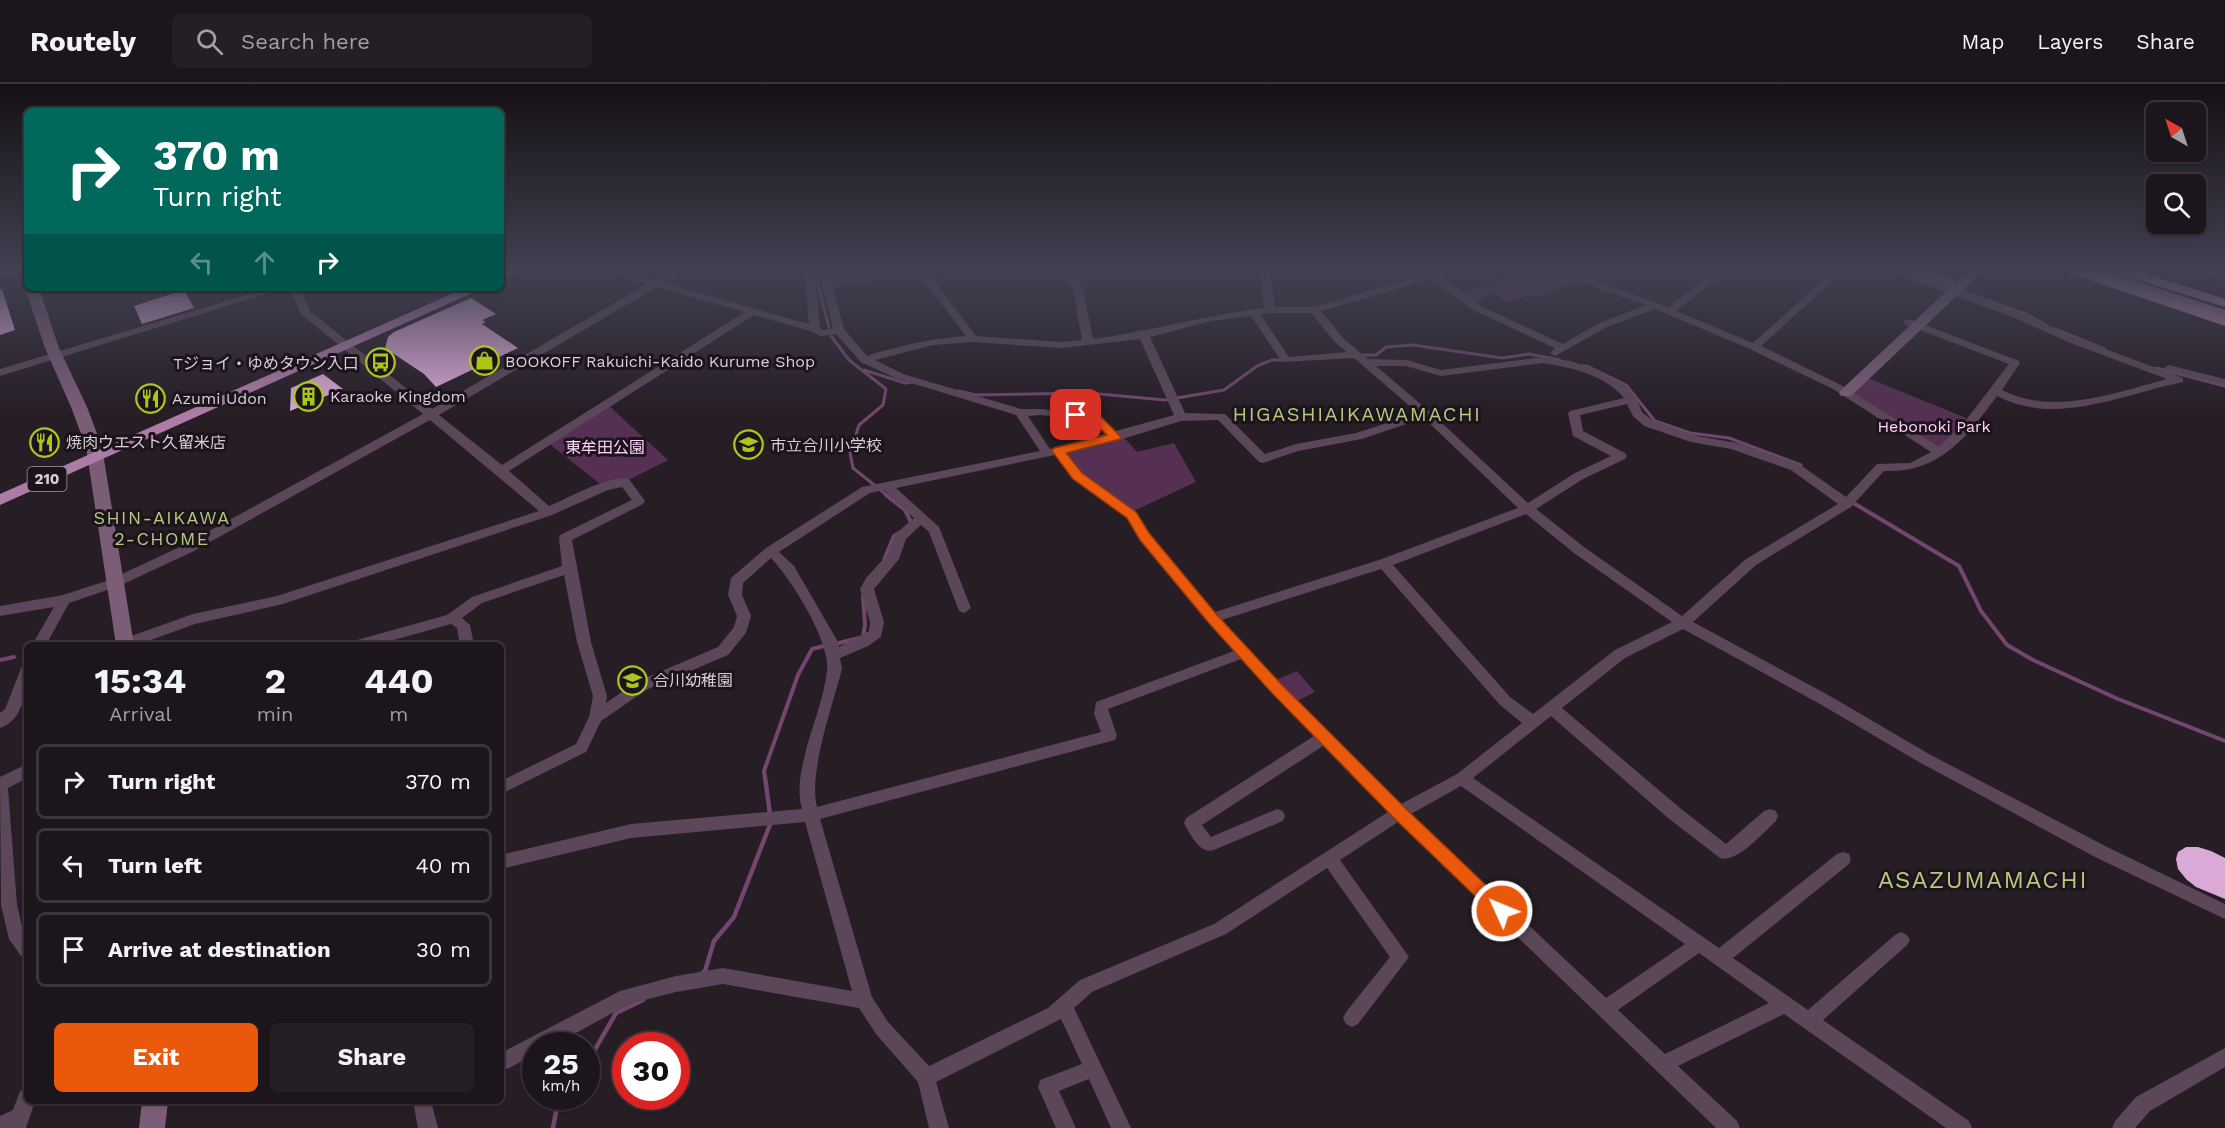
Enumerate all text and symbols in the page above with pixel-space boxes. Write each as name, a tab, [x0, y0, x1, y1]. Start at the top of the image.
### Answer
search box	[172, 14, 592, 68]
text: Routely	[30, 25, 136, 58]
icon: search	[193, 25, 226, 58]
text: Search here	[241, 29, 370, 54]
text: Map	[1961, 29, 2004, 54]
text: Layers	[2037, 29, 2103, 54]
text: Share	[2136, 29, 2195, 54]
north arrow	[2146, 102, 2206, 162]
map controls	[2146, 102, 2206, 234]
text: 370 m	[153, 131, 280, 180]
icon: right	[54, 132, 132, 210]
button: search	[2146, 174, 2206, 234]
text: Turn right	[153, 181, 282, 213]
icon: left	[185, 246, 218, 279]
icon: ahead	[248, 246, 281, 279]
icon: right	[311, 246, 344, 279]
shop icon: BOOKOFF Rakuichi-Kaido Kurume Shop	[468, 345, 500, 377]
bus stop icon: Tジョイ・ゆめタウン入口	[364, 347, 396, 379]
place label: BOOKOFF Rakuichi-Kaido Kurume Shop	[505, 352, 815, 371]
place label: Tジョイ・ゆめタウン入口	[173, 354, 359, 373]
building icon: Karaoke Kingdom	[293, 380, 325, 412]
restaurant icon: Azumi Udon	[135, 382, 167, 414]
place label: Karaoke Kingdom	[330, 387, 466, 406]
place label: Azumi Udon	[172, 389, 267, 408]
pin	[1050, 389, 1101, 440]
icon: arrive	[1059, 398, 1092, 431]
district label: HIGASHIAIKAWAMACHI	[1233, 402, 1481, 426]
park label: Hebonoki Park	[1877, 417, 1991, 436]
restaurant icon: 焼肉ウエスト久留米店	[29, 426, 61, 458]
school or university icon: 市立合川小学校	[733, 429, 765, 461]
place label: 焼肉ウエスト久留米店	[66, 433, 226, 452]
place label: 市立合川小学校	[770, 436, 882, 455]
park label: 東牟田公園	[565, 438, 645, 457]
road number: 210	[28, 467, 66, 491]
district label: SHIN-AIKAWA 2-CHOME	[93, 507, 231, 549]
text: 15:34	[94, 660, 186, 702]
text: 2	[264, 660, 286, 702]
text: 440	[364, 660, 434, 702]
school or university icon: 合川幼稚園	[616, 664, 648, 696]
place label: 合川幼稚園	[653, 671, 733, 690]
text: Arrival	[109, 702, 172, 726]
text: min	[257, 702, 294, 726]
text: m	[389, 702, 408, 726]
icon: right	[57, 765, 90, 798]
text: Turn right	[108, 769, 215, 794]
text: 370 m	[405, 769, 471, 794]
icon: left	[57, 849, 90, 882]
text: Turn left	[108, 853, 202, 878]
text: 40 m	[415, 853, 471, 878]
district label: ASAZUMAMACHI	[1878, 866, 2088, 894]
position arrow	[1470, 879, 1534, 943]
icon: arrive	[57, 933, 90, 966]
text: Arrive at destination	[108, 937, 331, 962]
text: 30 m	[416, 937, 471, 962]
button: Exit	[54, 1023, 258, 1092]
button: Share	[270, 1023, 474, 1092]
speed limit sign: 30	[612, 1032, 690, 1110]
text: 25	[543, 1046, 579, 1081]
text: km/h	[542, 1077, 580, 1095]

